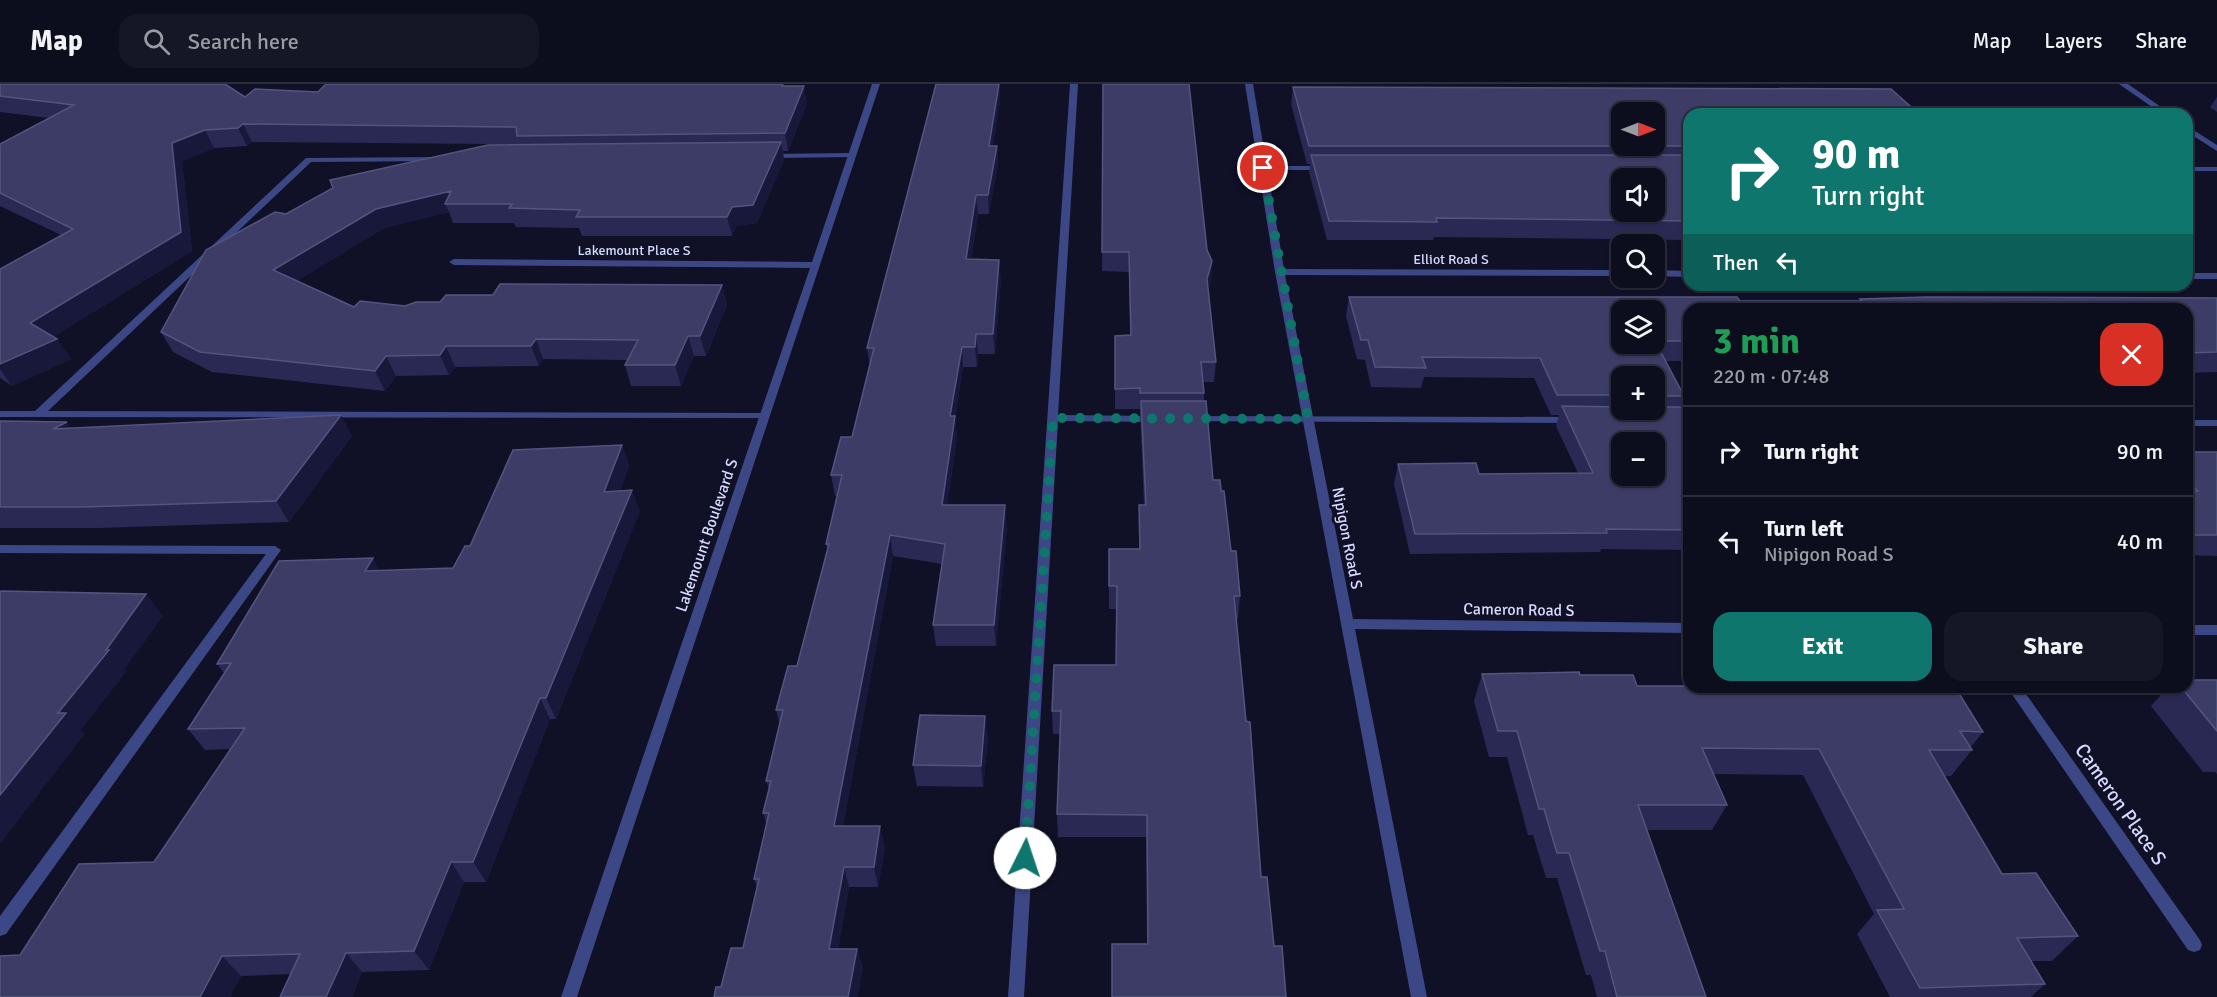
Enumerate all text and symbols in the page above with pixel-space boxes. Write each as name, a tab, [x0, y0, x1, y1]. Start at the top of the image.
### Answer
search box	[119, 14, 539, 68]
text: Map	[30, 24, 83, 58]
icon: search	[140, 25, 173, 58]
text: Search here	[188, 28, 299, 55]
text: Map	[1973, 28, 2011, 54]
text: Layers	[2044, 28, 2102, 54]
text: Share	[2135, 28, 2187, 54]
north arrow	[1611, 102, 1665, 156]
map controls	[1611, 102, 1665, 486]
text: 90 m	[1812, 129, 1901, 180]
icon: right	[1713, 132, 1791, 210]
pin	[1237, 142, 1288, 193]
icon: arrive	[1246, 151, 1279, 184]
button: sound	[1611, 168, 1665, 222]
text: Turn right	[1812, 180, 1925, 213]
button: search	[1611, 234, 1665, 288]
street label: Lakemount Place S	[577, 242, 691, 259]
icon: left	[1771, 246, 1804, 279]
text: Then	[1713, 249, 1759, 276]
street label: Elliot Road S	[1413, 251, 1489, 268]
button: layers	[1611, 300, 1665, 354]
text: 3 min	[1713, 319, 1800, 364]
button: close	[2100, 323, 2163, 386]
text: 220 m · 07:48	[1713, 364, 1829, 389]
button: +	[1611, 366, 1665, 420]
button: −	[1611, 432, 1665, 486]
icon: right	[1713, 435, 1746, 468]
text: Turn right	[1764, 438, 1859, 465]
text: 90 m	[2117, 438, 2163, 465]
street label: Lakemount Boulevard S	[671, 456, 743, 615]
street label: Nipigon Road S	[1327, 485, 1367, 591]
text: Turn left	[1764, 515, 1844, 542]
icon: left	[1713, 525, 1746, 558]
text: 40 m	[2117, 528, 2163, 555]
text: Nipigon Road S	[1764, 542, 1894, 567]
street label: Cameron Road S	[1463, 599, 1575, 621]
button: Exit	[1713, 612, 1932, 681]
button: Share	[1944, 612, 2163, 681]
street label: Cameron Place S	[2069, 739, 2172, 870]
position arrow	[993, 826, 1057, 890]

